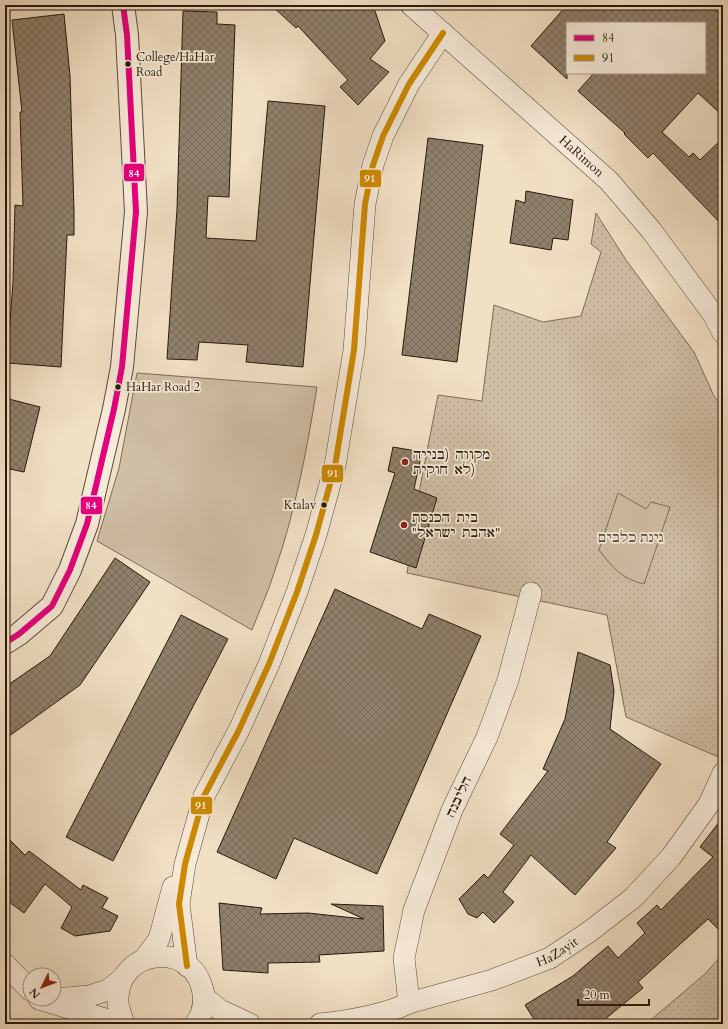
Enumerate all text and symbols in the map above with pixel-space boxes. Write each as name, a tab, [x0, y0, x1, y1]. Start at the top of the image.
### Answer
legend	[566, 22, 706, 74]
text: 84	[602, 30, 614, 46]
place label: College/HaHar Road	[136, 49, 215, 80]
text: 91	[602, 50, 614, 66]
marker: College/HaHar Road	[123, 59, 133, 69]
street label: HaRimon	[555, 132, 608, 182]
line badge: 84	[123, 163, 145, 182]
text: 84	[128, 166, 140, 181]
line badge: 91	[359, 169, 382, 188]
text: 91	[364, 171, 376, 186]
place label: HaHar Road 2	[126, 379, 200, 395]
marker: HaHar Road 2	[113, 382, 123, 392]
place label: מקווה (בנייה לא חוקית)	[413, 446, 491, 479]
marker: מקווה (בנייה לא חוקית)	[400, 457, 410, 467]
line badge: 91	[321, 464, 344, 483]
text: 91	[327, 466, 339, 481]
line badge: 84	[80, 496, 103, 515]
place label: Ktalav	[284, 497, 317, 513]
text: 84	[85, 498, 97, 513]
marker: Ktalav	[319, 500, 329, 510]
place label: בית הכנסת "אהבת ישראל"	[412, 509, 500, 542]
marker: בית הכנסת "אהבת ישראל"	[399, 520, 409, 530]
park label: גינת כלבים	[598, 529, 664, 547]
street label: הליבנה	[442, 774, 476, 820]
line badge: 91	[190, 796, 213, 815]
text: 91	[195, 798, 207, 813]
street label: HaZayit	[534, 933, 582, 971]
north arrow	[22, 967, 62, 1007]
scale bar	[578, 981, 649, 1007]
text: N	[26, 984, 44, 1002]
text: 20 m	[584, 987, 611, 1003]

